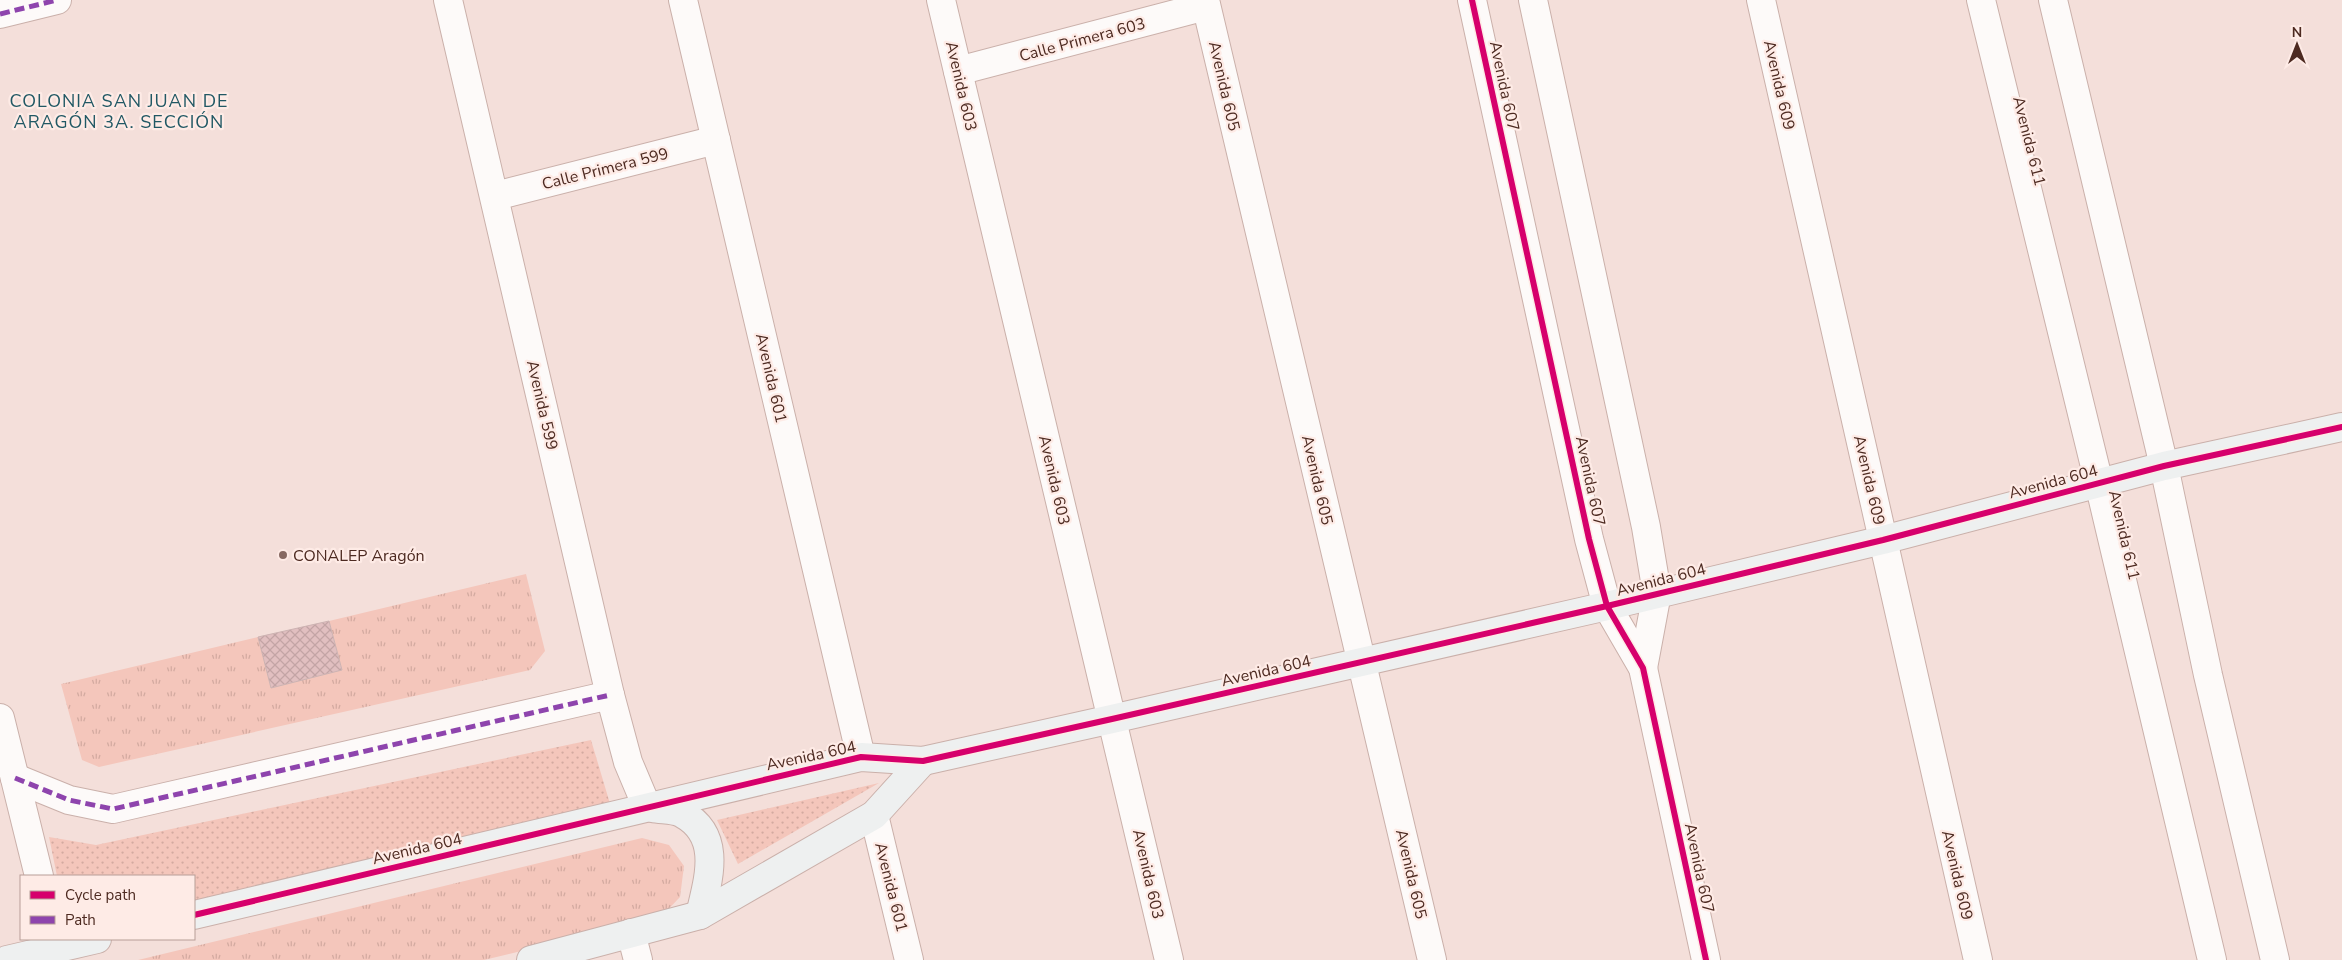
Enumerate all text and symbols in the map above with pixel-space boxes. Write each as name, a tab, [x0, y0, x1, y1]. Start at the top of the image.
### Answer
street label: Calle Primera 603	[1017, 13, 1148, 67]
north arrow	[2272, 20, 2322, 70]
text: N	[2292, 23, 2302, 42]
street label: Avenida 609	[1758, 38, 1800, 132]
street label: Avenida 603	[940, 39, 982, 133]
street label: Avenida 605	[1203, 39, 1245, 133]
street label: Avenida 607	[1484, 39, 1524, 133]
district label: COLONIA SAN JUAN DE ARAGÓN 3A. SECCIÓN	[9, 89, 229, 134]
street label: Avenida 611	[2007, 94, 2051, 188]
street label: Calle Primera 599	[540, 143, 671, 195]
street label: Avenida 601	[750, 331, 792, 425]
street label: Avenida 599	[521, 358, 563, 452]
street label: Avenida 603	[1033, 433, 1075, 527]
street label: Avenida 605	[1296, 433, 1338, 527]
street label: Avenida 609	[1848, 433, 1890, 527]
street label: Avenida 607	[1570, 434, 1610, 528]
street label: Avenida 604	[2006, 459, 2101, 504]
street label: Avenida 611	[2103, 488, 2145, 582]
place label: CONALEP Aragón	[293, 545, 425, 567]
marker: CONALEP Aragón	[277, 549, 289, 561]
street label: Avenida 604	[1614, 558, 1709, 602]
street label: Avenida 604	[1219, 650, 1314, 692]
street label: Avenida 604	[764, 736, 859, 776]
street label: Avenida 607	[1679, 821, 1719, 915]
street label: Avenida 603	[1127, 827, 1169, 921]
street label: Avenida 605	[1390, 827, 1432, 921]
street label: Avenida 604	[370, 828, 465, 870]
street label: Avenida 609	[1936, 828, 1978, 922]
street label: Avenida 601	[869, 840, 913, 934]
legend	[20, 875, 195, 940]
text: Cycle path	[65, 885, 136, 905]
text: Path	[65, 910, 96, 930]

